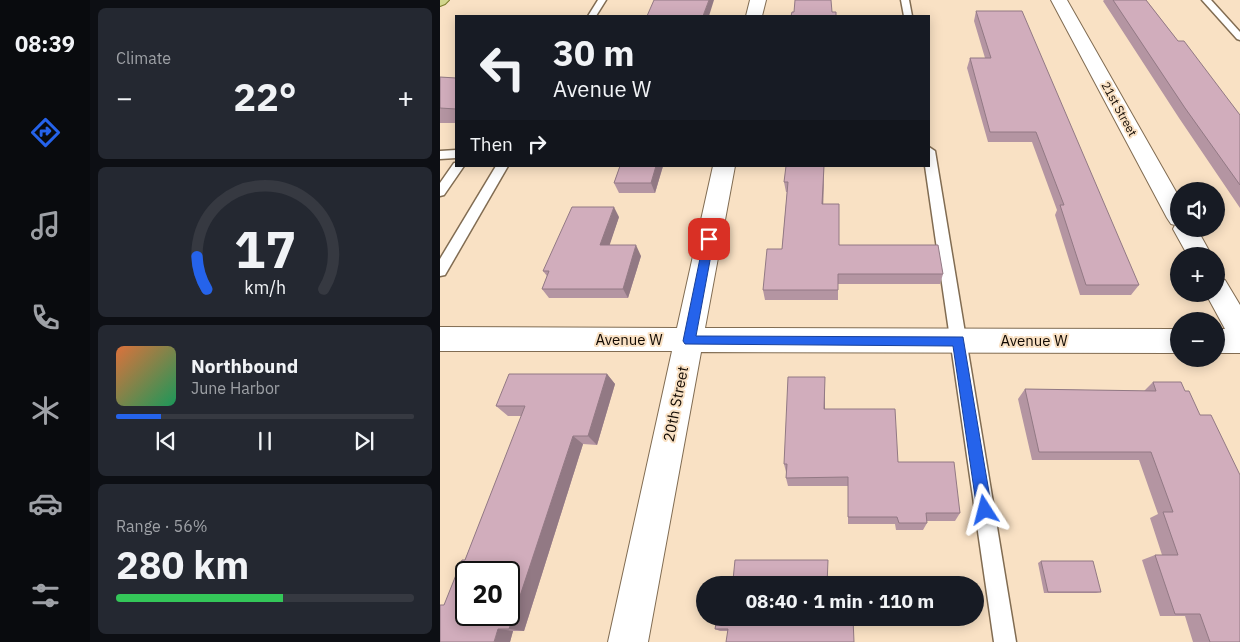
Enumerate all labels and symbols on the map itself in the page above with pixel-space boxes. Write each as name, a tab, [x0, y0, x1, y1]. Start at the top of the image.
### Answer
street label: 21st Street	[1098, 79, 1141, 139]
pin	[688, 218, 730, 260]
street label: Avenue W	[596, 330, 663, 349]
street label: Avenue W	[1001, 331, 1068, 350]
street label: 20th Street	[659, 365, 692, 443]
position arrow	[958, 483, 1010, 535]
speed limit sign: 20	[455, 561, 520, 626]

